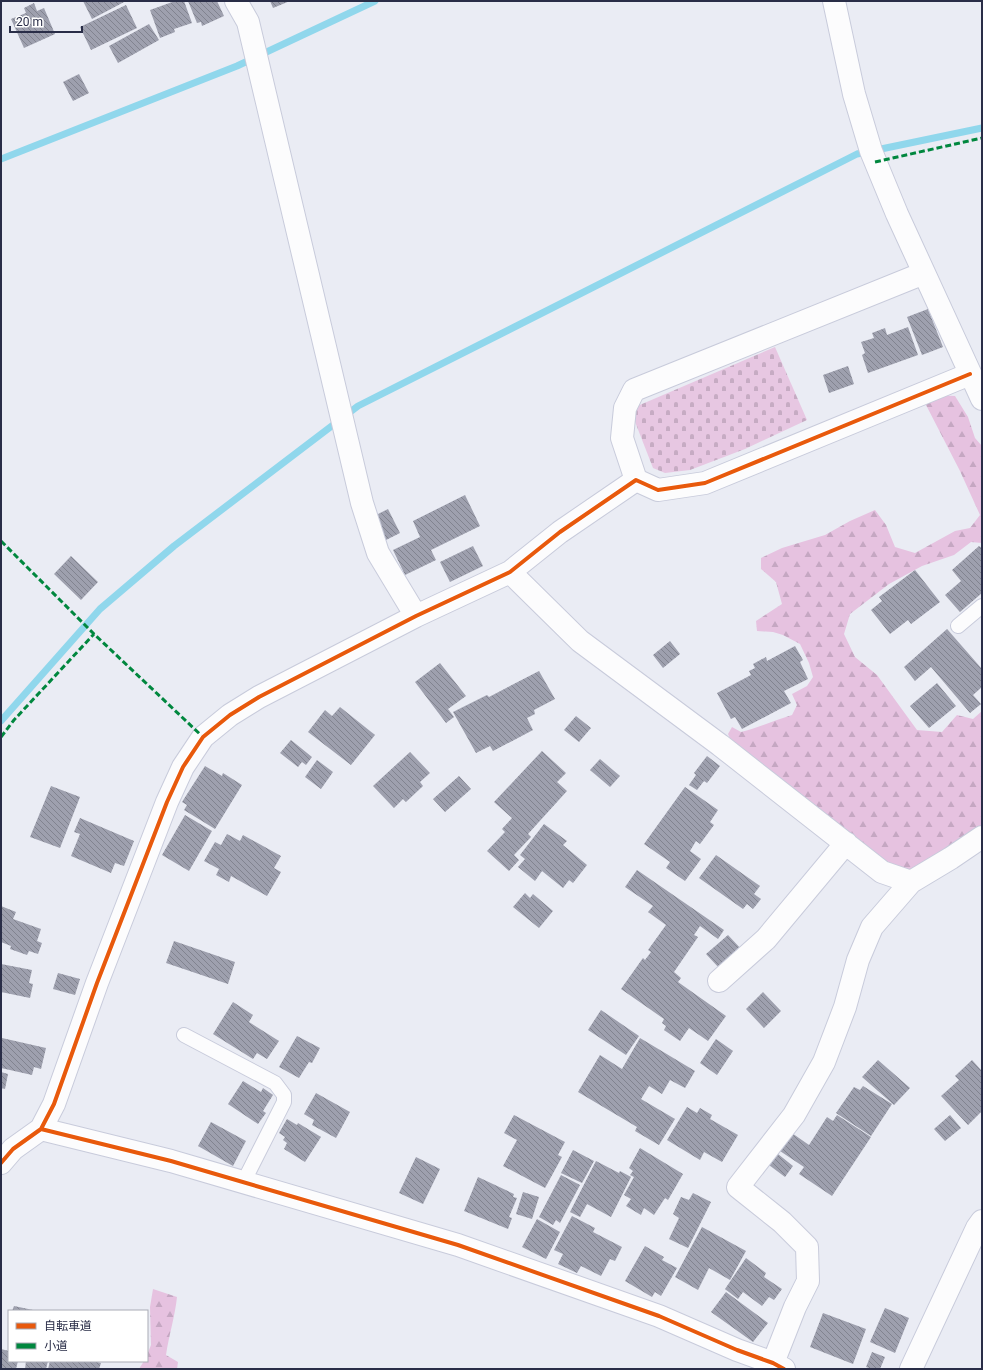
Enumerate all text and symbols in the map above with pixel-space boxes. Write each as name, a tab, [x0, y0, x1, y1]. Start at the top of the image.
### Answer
scale bar	[10, 8, 82, 34]
text: 20 m	[16, 15, 43, 29]
legend	[8, 1310, 148, 1362]
text: 自転車道	[44, 1319, 92, 1333]
text: 小道	[44, 1339, 68, 1353]

